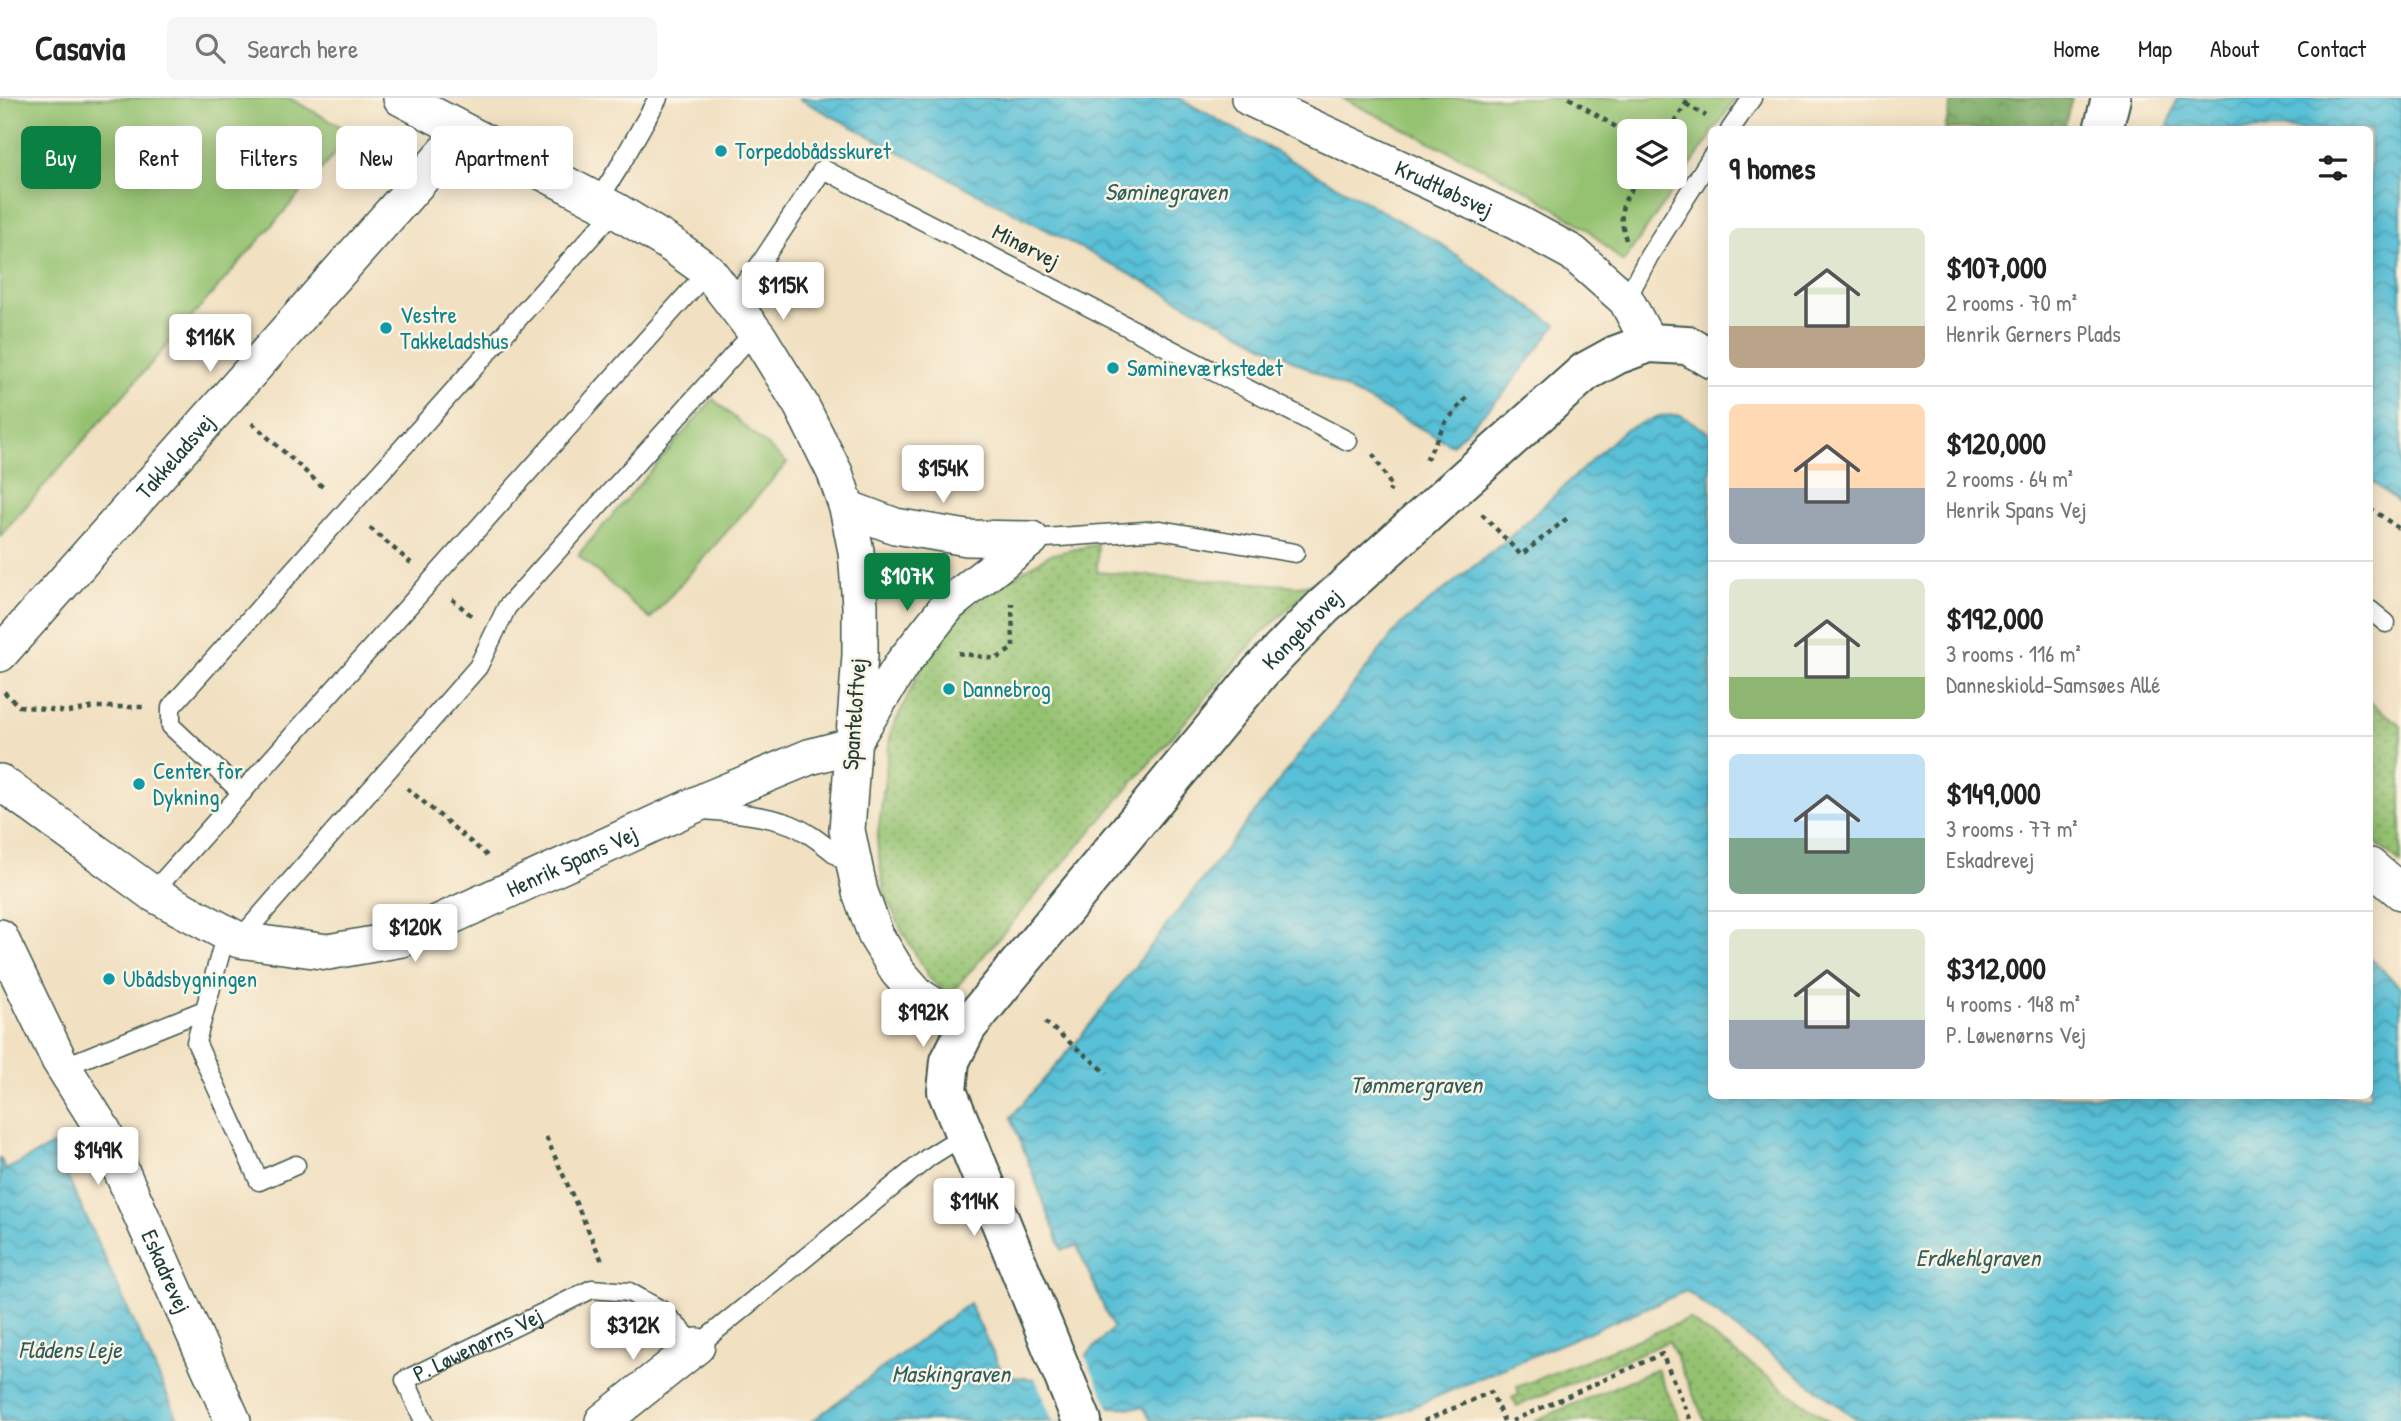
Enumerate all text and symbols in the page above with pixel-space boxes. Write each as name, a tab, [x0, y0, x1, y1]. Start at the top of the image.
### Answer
search box	[167, 17, 657, 80]
text: Casavia	[35, 26, 125, 70]
icon: search	[191, 29, 229, 67]
text: Search here	[247, 31, 358, 66]
text: Home	[2053, 32, 2100, 64]
text: Map	[2138, 32, 2172, 64]
text: About	[2210, 32, 2259, 64]
text: Contact	[2297, 32, 2366, 64]
map controls	[1617, 119, 1687, 189]
button: layers	[1617, 119, 1687, 189]
chip: Buy	[21, 126, 101, 189]
chip: Rent	[115, 126, 202, 189]
chip: Filters	[216, 126, 322, 189]
chip: New	[336, 126, 417, 189]
chip: Apartment	[431, 126, 573, 189]
place label: Torpedobådsskuret	[735, 135, 892, 166]
marker: Torpedobådsskuret	[713, 143, 729, 159]
text: 9 homes	[1729, 148, 1816, 188]
icon: filters	[2314, 149, 2352, 187]
street label: Krudtløbsvej	[1390, 152, 1498, 224]
water label: Søminegraven	[1105, 175, 1229, 208]
street label: Minørvej	[987, 216, 1065, 276]
text: $107,000	[1946, 247, 2047, 287]
icon: home	[1785, 256, 1869, 340]
pin: $115K	[734, 262, 832, 322]
text: $115K	[758, 269, 808, 300]
text: 2 rooms · 70 m²	[1946, 287, 2077, 318]
place label: Vestre Takkeladshus	[400, 299, 509, 356]
pin: $116K	[161, 314, 259, 374]
text: Henrik Gerners Plads	[1946, 318, 2121, 349]
marker: Vestre Takkeladshus	[378, 320, 394, 336]
text: $116K	[185, 321, 235, 352]
place label: Sømineværkstedet	[1127, 352, 1284, 383]
marker: Sømineværkstedet	[1105, 360, 1121, 376]
street label: Takkeladsvej	[128, 407, 221, 506]
text: $120,000	[1946, 423, 2046, 463]
icon: home	[1785, 432, 1869, 516]
pin: $154K	[894, 446, 992, 505]
text: $154K	[918, 452, 968, 483]
text: 2 rooms · 64 m²	[1946, 463, 2073, 494]
text: Henrik Spans Vej	[1946, 494, 2087, 525]
pin: $107K	[858, 554, 956, 613]
text: $107K	[880, 560, 934, 591]
street label: Kongebrovej	[1255, 581, 1348, 676]
text: $192,000	[1946, 598, 2044, 638]
icon: home	[1785, 607, 1869, 691]
text: 3 rooms · 116 m²	[1946, 638, 2081, 669]
street label: Spanteloftvej	[834, 657, 873, 771]
text: Danneskiold-Samsøes Allé	[1946, 669, 2160, 700]
place label: Dannebrog	[963, 673, 1051, 704]
marker: Dannebrog	[941, 681, 957, 697]
place label: Center for Dykning	[153, 755, 243, 812]
text: $149,000	[1946, 773, 2041, 813]
marker: Center for Dykning	[131, 776, 147, 792]
icon: home	[1785, 782, 1869, 866]
text: 3 rooms · 77 m²	[1946, 813, 2078, 844]
street label: Henrik Spans Vej	[501, 817, 642, 904]
text: Eskadrevej	[1946, 844, 2034, 875]
pin: $120K	[366, 904, 464, 964]
text: $120K	[388, 911, 442, 942]
text: $312,000	[1946, 948, 2046, 988]
icon: home	[1785, 957, 1869, 1041]
place label: Ubådsbygningen	[123, 963, 257, 994]
marker: Ubådsbygningen	[101, 971, 117, 987]
text: 4 rooms · 148 m²	[1946, 988, 2080, 1019]
pin: $192K	[874, 990, 972, 1049]
text: $192K	[897, 996, 949, 1027]
text: P. Løwenørns Vej	[1946, 1019, 2086, 1050]
water label: Tømmergraven	[1350, 1068, 1484, 1101]
pin: $149K	[49, 1128, 147, 1187]
text: $149K	[73, 1134, 123, 1165]
pin: $114K	[925, 1178, 1023, 1238]
text: $114K	[949, 1185, 999, 1216]
street label: Eskadrevej	[134, 1225, 199, 1318]
water label: Erdkehlgraven	[1916, 1241, 2042, 1274]
street label: P. Løwenørns Vej	[408, 1300, 547, 1389]
pin: $312K	[584, 1302, 682, 1362]
text: $312K	[606, 1309, 660, 1340]
water label: Flådens Leje	[19, 1333, 123, 1365]
water label: Maskingraven	[892, 1357, 1012, 1390]

